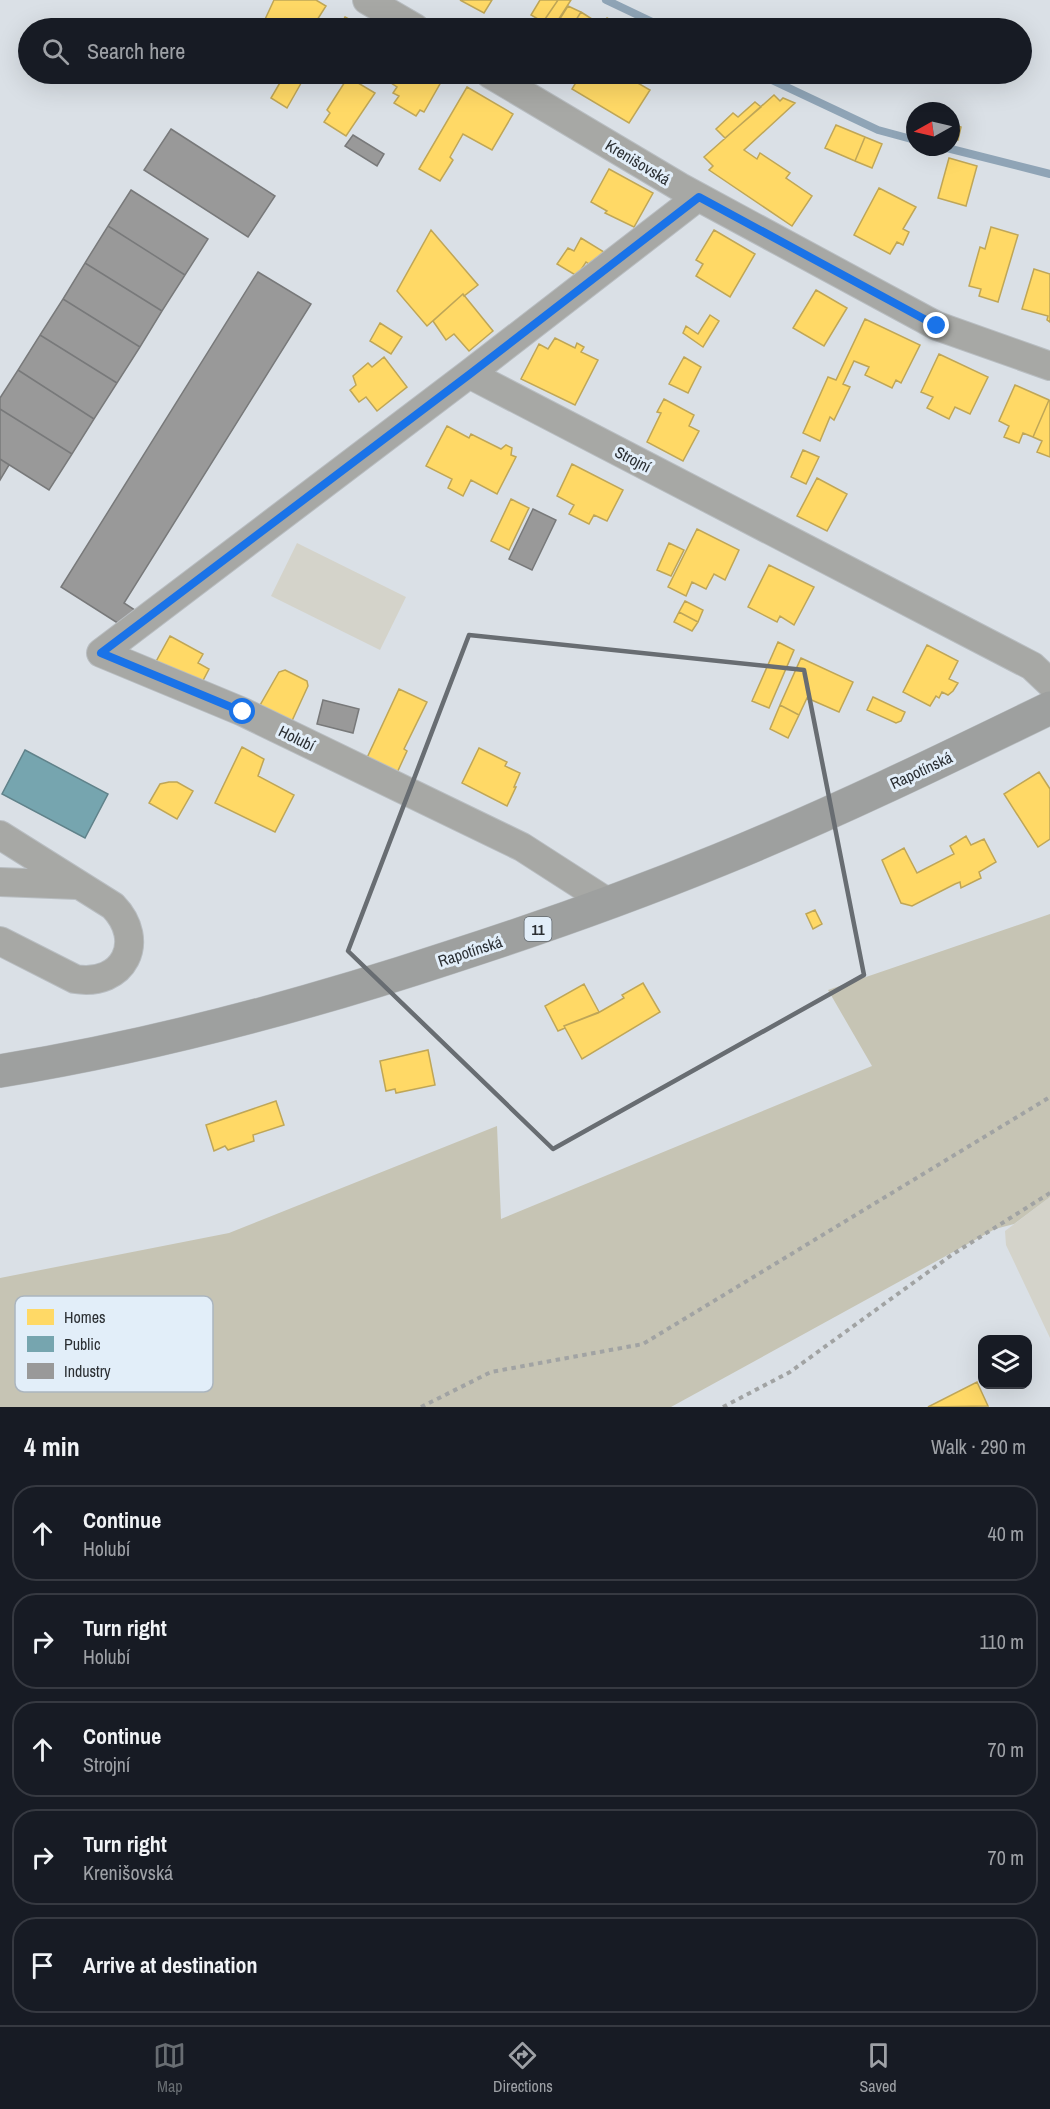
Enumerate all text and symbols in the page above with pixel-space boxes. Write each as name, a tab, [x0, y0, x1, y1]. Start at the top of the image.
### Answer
search box	[18, 18, 1032, 84]
icon: search	[39, 35, 72, 68]
text: Search here	[87, 36, 185, 66]
north arrow	[906, 102, 960, 156]
street label: Krenišovská	[601, 134, 675, 190]
route end	[923, 312, 949, 338]
street label: Strojní	[611, 441, 655, 478]
route start	[229, 698, 255, 724]
street label: Holubí	[275, 720, 319, 756]
street label: Rapotínská	[886, 746, 956, 794]
road number: 11	[524, 917, 552, 941]
street label: Rapotínská	[435, 930, 506, 972]
legend	[15, 1296, 213, 1392]
text: Homes	[64, 1306, 106, 1328]
text: Public	[64, 1333, 101, 1355]
map controls	[978, 1335, 1032, 1389]
button: layers	[978, 1335, 1032, 1389]
text: Industry	[64, 1360, 111, 1382]
text: 4 min	[24, 1429, 80, 1464]
text: Walk · 290 m	[931, 1433, 1026, 1460]
text: Continue	[83, 1505, 161, 1535]
icon: ahead	[26, 1517, 59, 1550]
text: 40 m	[988, 1520, 1024, 1547]
text: Holubí	[83, 1535, 130, 1562]
text: Turn right	[83, 1613, 167, 1643]
icon: right	[26, 1625, 59, 1658]
text: 110 m	[980, 1628, 1024, 1655]
text: Holubí	[83, 1643, 130, 1670]
text: Continue	[83, 1721, 161, 1751]
icon: ahead	[26, 1733, 59, 1766]
text: 70 m	[988, 1736, 1024, 1763]
text: Strojní	[83, 1751, 130, 1778]
text: Turn right	[83, 1829, 167, 1859]
icon: right	[26, 1841, 59, 1874]
text: 70 m	[988, 1844, 1024, 1871]
text: Krenišovská	[83, 1859, 173, 1886]
icon: arrive	[26, 1949, 59, 1982]
text: Arrive at destination	[83, 1950, 257, 1980]
tab: Map	[153, 2039, 186, 2097]
tab: Directions	[493, 2039, 553, 2097]
tab: Saved	[859, 2039, 897, 2097]

